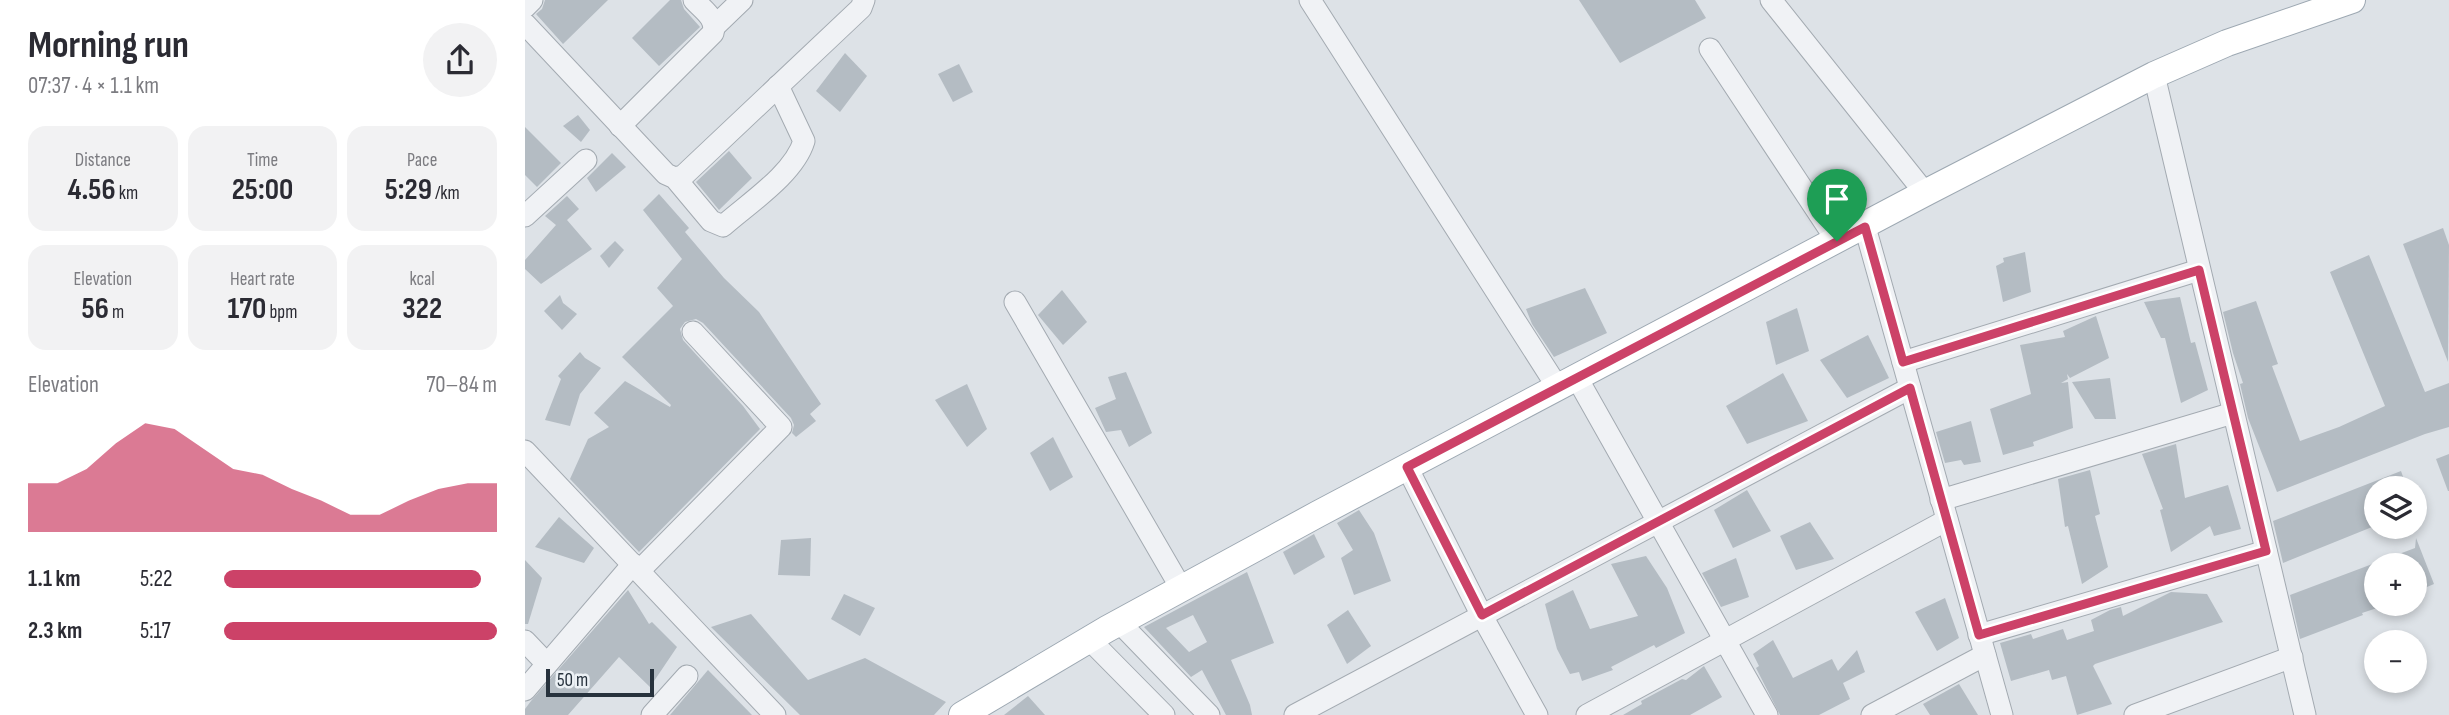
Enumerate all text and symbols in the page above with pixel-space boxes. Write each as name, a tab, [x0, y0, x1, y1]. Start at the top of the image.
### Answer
text: Morning run	[28, 23, 189, 68]
button: share	[423, 23, 497, 97]
text: 07:37 · 4 × 1.1 km	[28, 72, 159, 100]
text: Distance	[75, 149, 131, 172]
text: Time	[247, 149, 278, 172]
text: Pace	[407, 149, 437, 172]
pin	[1807, 169, 1867, 241]
text: 4.56	[68, 172, 116, 208]
text: 25:00	[232, 172, 293, 208]
text: 5:29	[385, 172, 432, 208]
icon: arrive	[1818, 180, 1856, 218]
text: km	[116, 182, 138, 205]
text: /km	[432, 182, 460, 205]
text: Elevation	[74, 268, 132, 291]
text: Heart rate	[230, 268, 295, 291]
text: kcal	[410, 268, 435, 291]
text: 56	[82, 291, 109, 327]
text: 170	[228, 291, 266, 327]
text: 322	[402, 291, 442, 327]
text: m	[109, 301, 124, 324]
text: bpm	[266, 301, 297, 324]
text: Elevation	[28, 371, 99, 399]
text: 70–84 m	[426, 371, 497, 399]
map controls	[2364, 476, 2427, 693]
button: layers	[2364, 476, 2427, 539]
button: +	[2364, 553, 2427, 616]
text: 1.1 km	[28, 565, 81, 593]
text: 5:22	[140, 565, 173, 593]
text: 2.3 km	[28, 617, 82, 645]
text: 5:17	[140, 617, 171, 645]
button: −	[2364, 630, 2427, 693]
scale bar	[546, 666, 655, 698]
text: 50 m	[557, 669, 588, 692]

